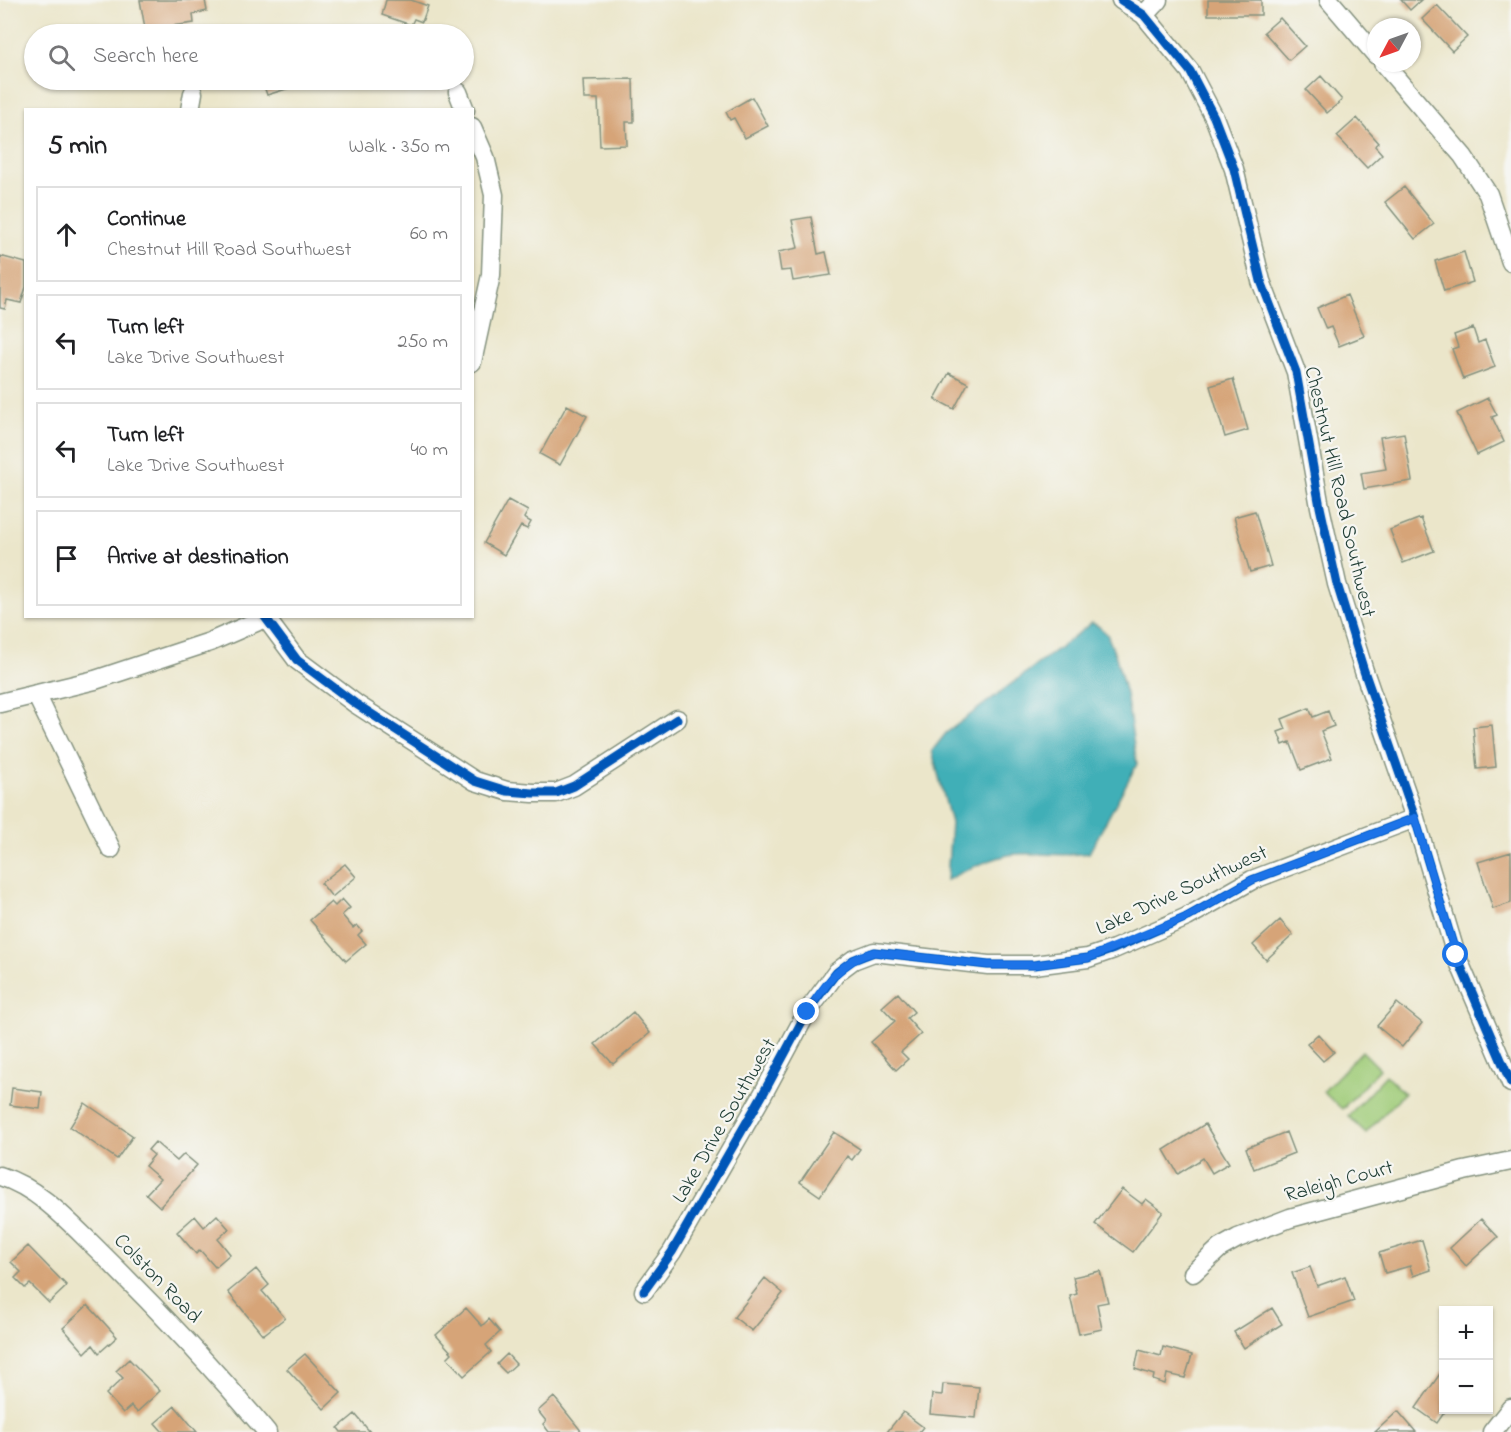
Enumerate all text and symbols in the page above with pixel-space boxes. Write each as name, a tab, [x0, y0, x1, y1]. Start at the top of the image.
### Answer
north arrow	[1367, 18, 1421, 72]
search box	[24, 24, 474, 90]
icon: search	[45, 41, 78, 74]
text: Search here	[93, 41, 198, 73]
text: 5 min	[48, 128, 107, 166]
text: Walk · 350 m	[348, 133, 450, 162]
text: Continue	[107, 204, 186, 236]
icon: ahead	[50, 218, 83, 251]
text: 60 m	[410, 220, 448, 249]
text: Chestnut Hill Road Southwest	[107, 236, 352, 265]
text: Turn left	[107, 312, 184, 344]
icon: left	[50, 326, 83, 359]
text: 250 m	[397, 328, 448, 357]
text: Lake Drive Southwest	[107, 344, 285, 373]
street label: Chestnut Hill Road Southwest	[1296, 364, 1382, 620]
text: Turn left	[107, 420, 184, 452]
icon: left	[50, 434, 83, 467]
text: 40 m	[411, 436, 448, 465]
text: Lake Drive Southwest	[107, 452, 285, 481]
icon: arrive	[50, 542, 83, 575]
text: Arrive at destination	[107, 542, 289, 574]
street label: Lake Drive Southwest	[1091, 838, 1273, 944]
route start	[1442, 941, 1468, 967]
route end	[793, 998, 819, 1024]
street label: Lake Drive Southwest	[665, 1033, 785, 1209]
street label: Raleigh Court	[1281, 1153, 1397, 1213]
street label: Colston Road	[106, 1227, 208, 1331]
map controls	[1439, 1306, 1493, 1414]
button: +	[1439, 1306, 1493, 1360]
button: −	[1439, 1360, 1493, 1414]

